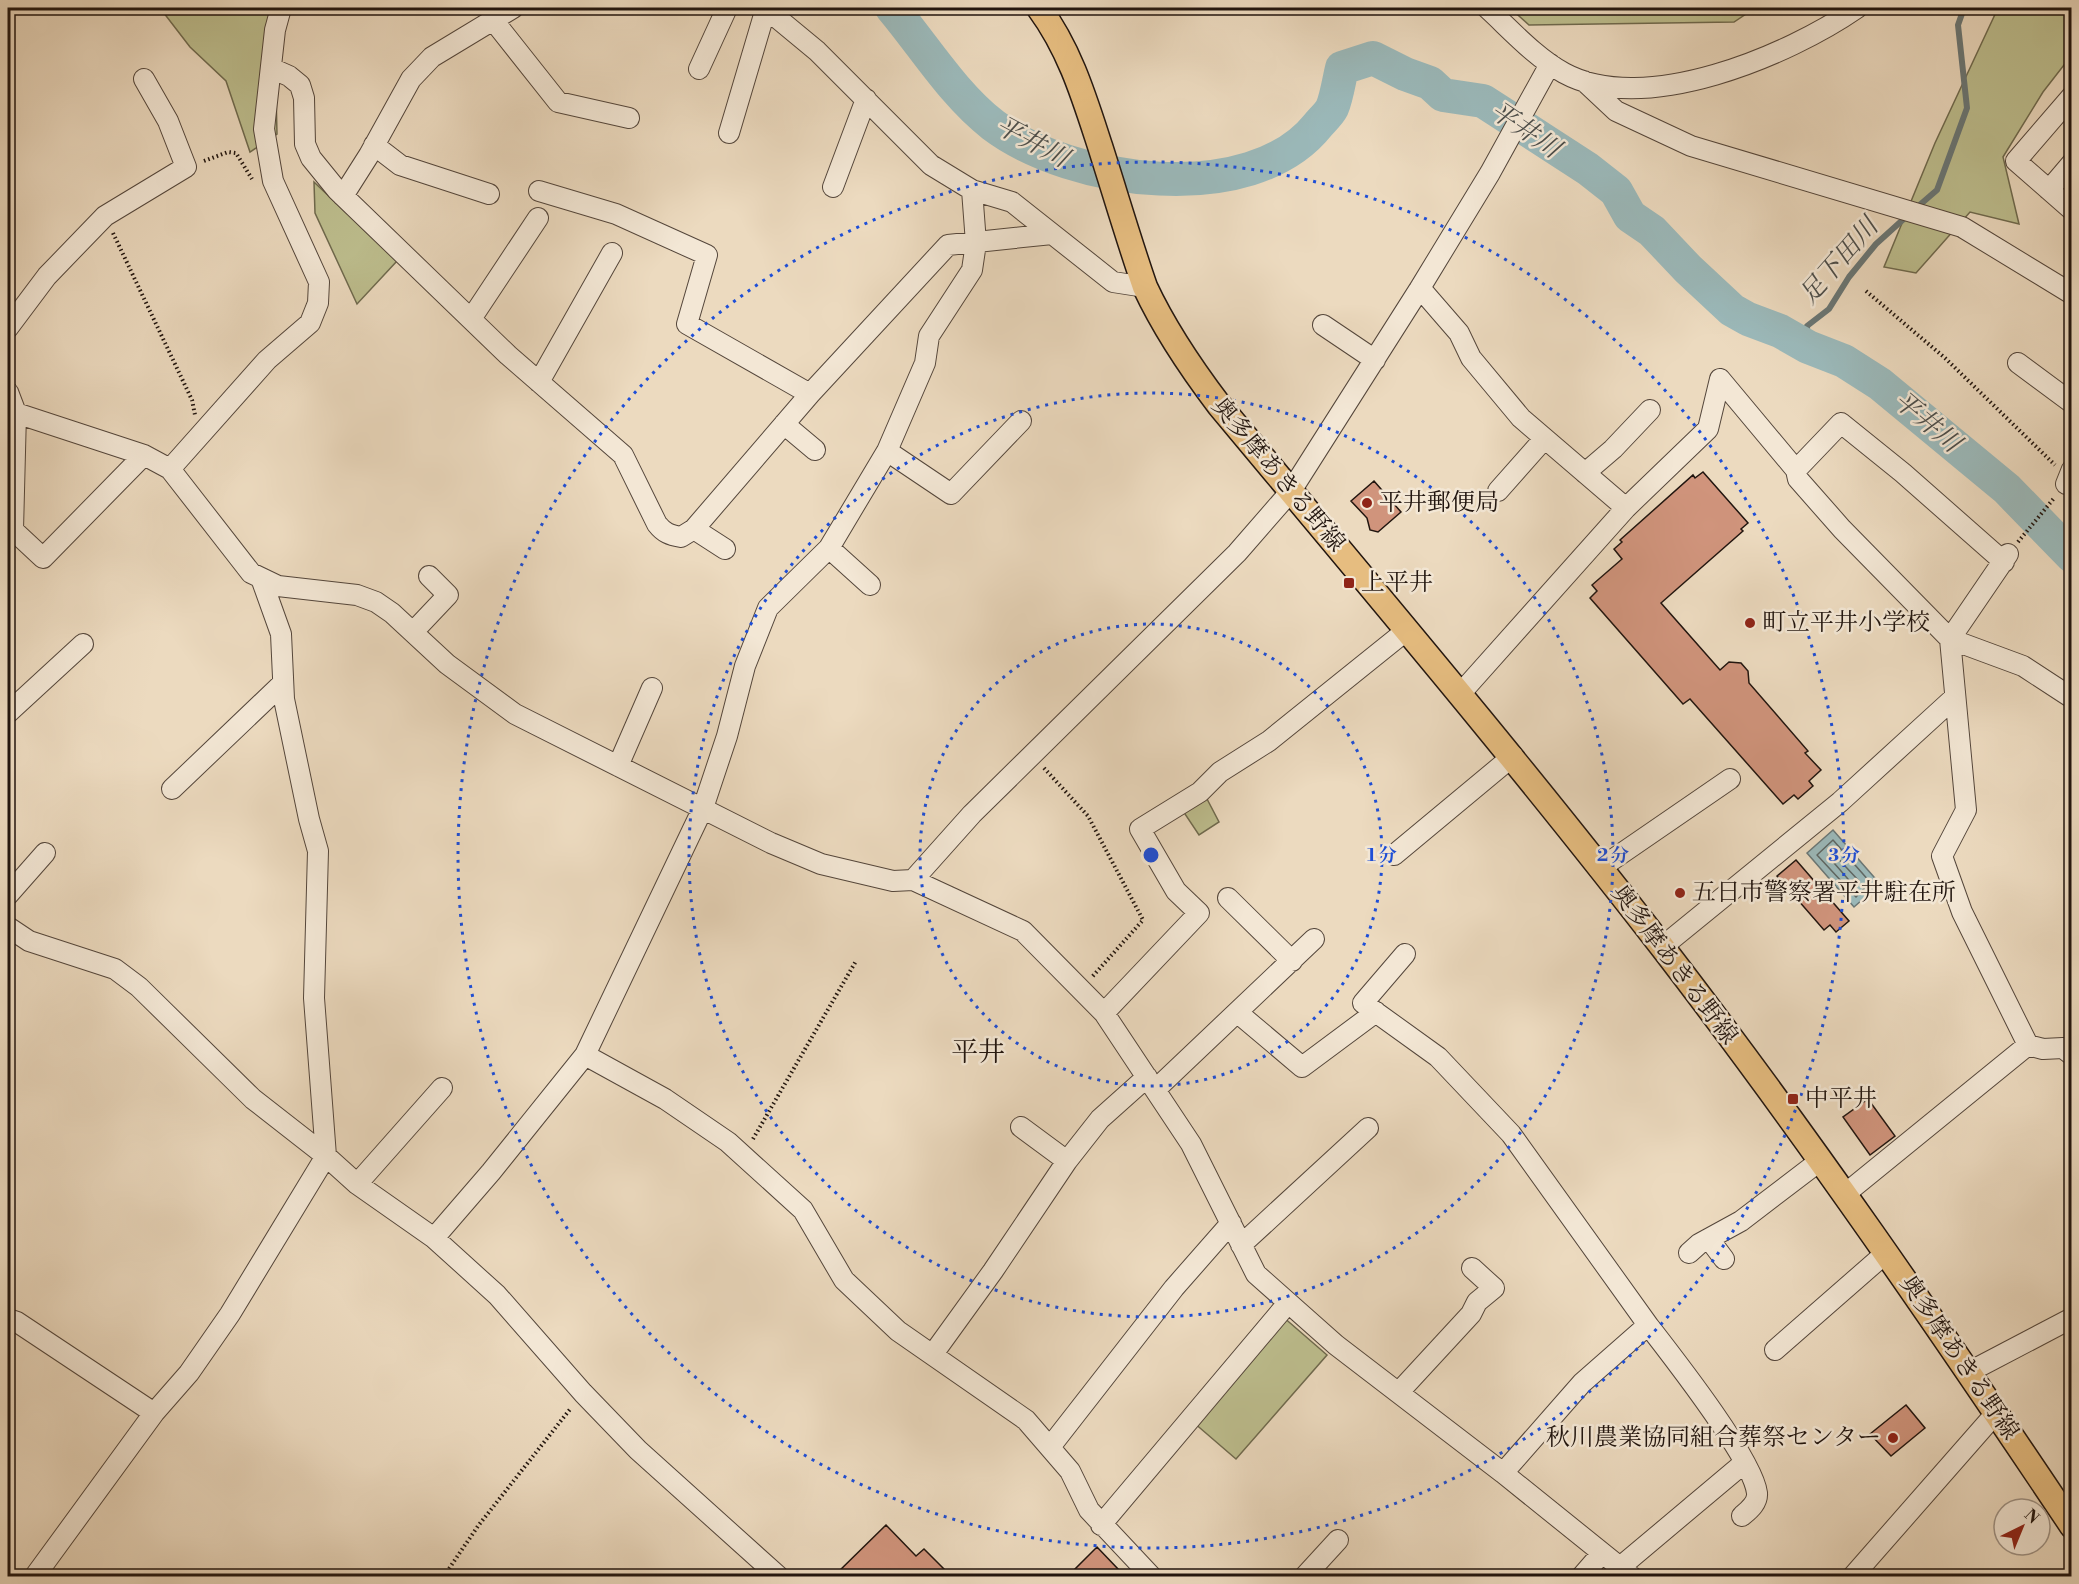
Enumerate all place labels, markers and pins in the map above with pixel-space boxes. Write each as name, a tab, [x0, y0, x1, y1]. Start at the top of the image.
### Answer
place label: 平井郵便局	[1379, 488, 1499, 518]
marker: 平井郵便局	[1360, 496, 1374, 510]
place label: 上平井	[1361, 568, 1433, 598]
marker: 上平井	[1342, 576, 1356, 590]
place label: 町立平井小学校	[1762, 608, 1930, 638]
marker: 町立平井小学校	[1743, 616, 1757, 630]
centre of rings	[1141, 845, 1161, 865]
place label: 五日市警察署平井駐在所	[1692, 878, 1956, 908]
marker: 五日市警察署平井駐在所	[1673, 886, 1687, 900]
place label: 中平井	[1805, 1084, 1877, 1114]
marker: 中平井	[1786, 1092, 1800, 1106]
place label: 秋川農業協同組合葬祭センター	[1546, 1423, 1881, 1453]
marker: 秋川農業協同組合葬祭センター	[1886, 1431, 1900, 1445]

